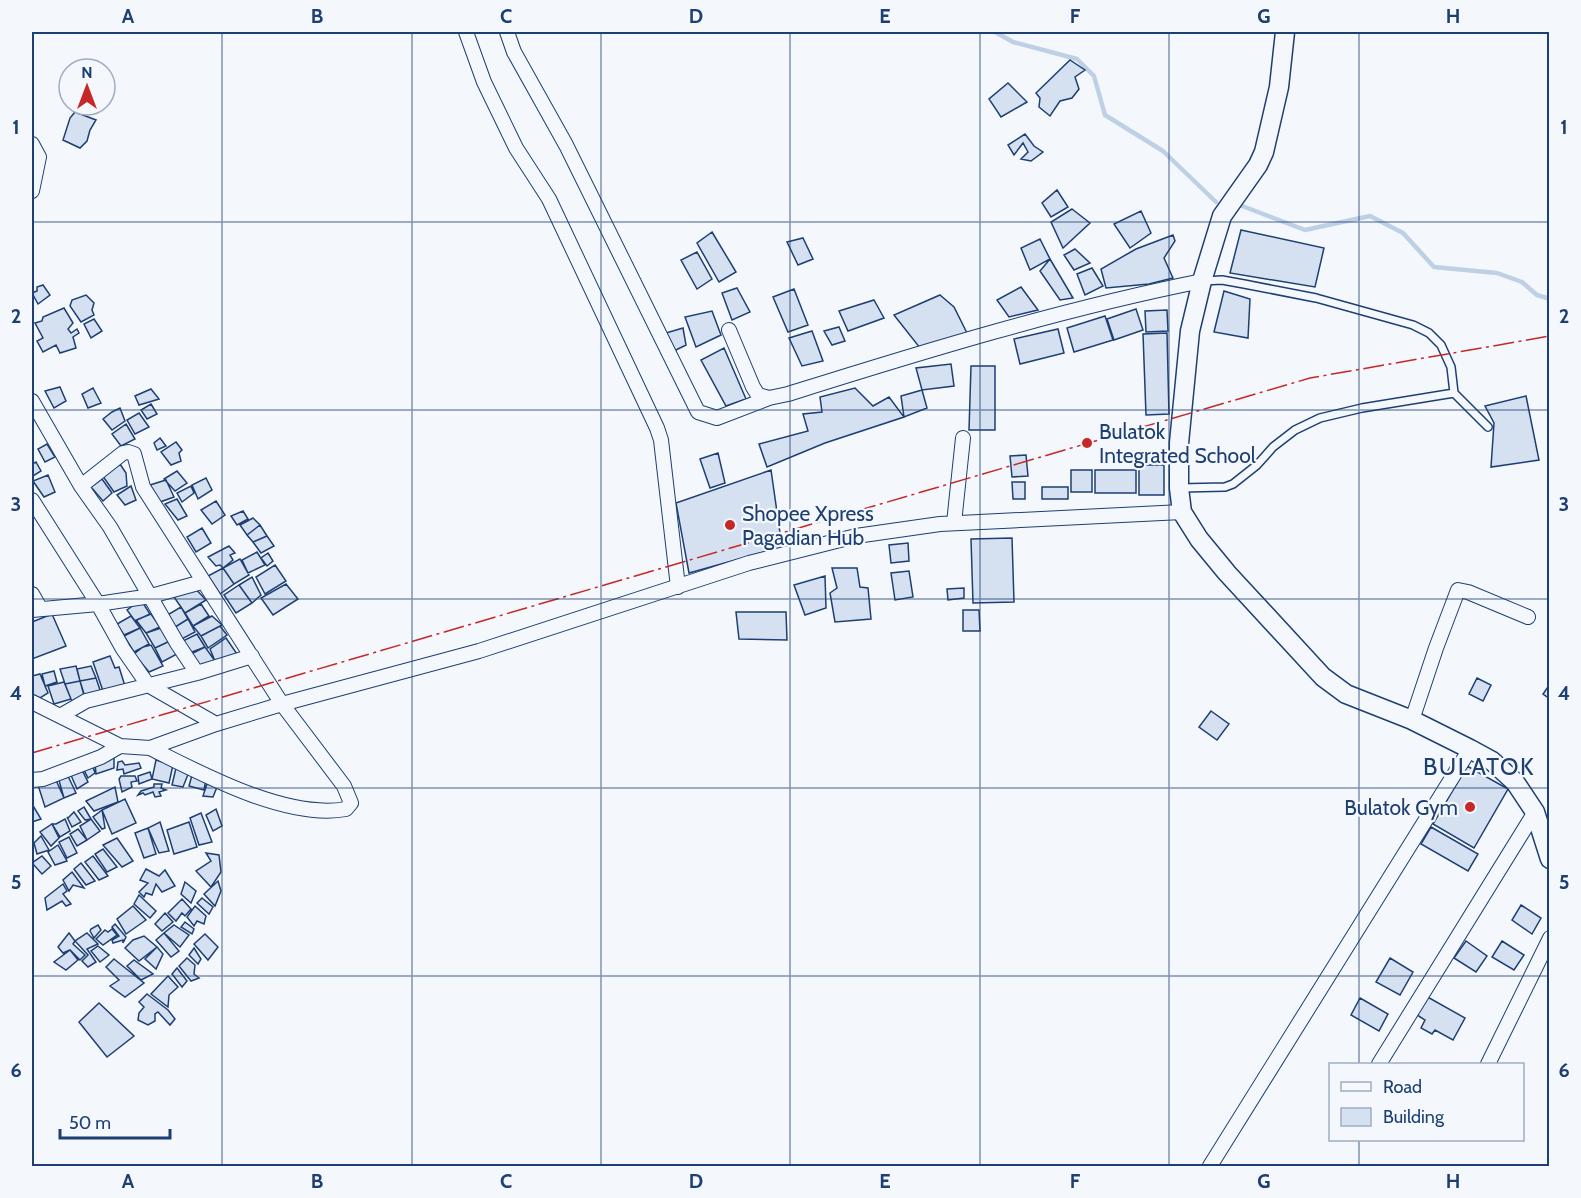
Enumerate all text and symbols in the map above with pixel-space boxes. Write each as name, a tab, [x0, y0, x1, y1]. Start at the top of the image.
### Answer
text: A	[122, 4, 135, 28]
text: B	[311, 4, 323, 28]
text: C	[500, 4, 512, 28]
text: D	[689, 4, 703, 28]
text: E	[879, 4, 891, 28]
text: F	[1070, 4, 1081, 28]
text: G	[1257, 4, 1271, 28]
text: H	[1446, 4, 1460, 28]
north arrow	[57, 57, 117, 117]
text: N	[81, 63, 93, 82]
text: 1	[12, 115, 20, 139]
text: 1	[1560, 115, 1568, 139]
text: 2	[11, 304, 21, 328]
text: 2	[1559, 304, 1569, 328]
place label: Bulatok Integrated School	[1099, 419, 1256, 468]
marker: Bulatok Integrated School	[1080, 436, 1094, 450]
text: 3	[11, 492, 21, 516]
text: 3	[1559, 492, 1569, 516]
place label: Shopee Xpress Pagadian Hub	[742, 501, 874, 550]
marker: Shopee Xpress Pagadian Hub	[723, 518, 737, 532]
text: 4	[10, 681, 22, 705]
text: 4	[1558, 681, 1570, 705]
district label: BULATOK	[1423, 752, 1535, 781]
place label: Bulatok Gym	[1344, 795, 1458, 820]
marker: Bulatok Gym	[1463, 800, 1477, 814]
text: 5	[11, 870, 21, 894]
text: 5	[1559, 870, 1569, 894]
text: 6	[10, 1058, 22, 1082]
text: 6	[1558, 1058, 1570, 1082]
legend	[1329, 1063, 1524, 1141]
text: Road	[1383, 1076, 1422, 1098]
scale bar	[60, 1102, 170, 1140]
text: Building	[1383, 1106, 1445, 1128]
text: 50 m	[69, 1112, 111, 1134]
text: A	[122, 1169, 135, 1193]
text: B	[311, 1169, 323, 1193]
text: C	[500, 1169, 512, 1193]
text: D	[689, 1169, 703, 1193]
text: E	[879, 1169, 891, 1193]
text: F	[1070, 1169, 1081, 1193]
text: G	[1257, 1169, 1271, 1193]
text: H	[1446, 1169, 1460, 1193]

